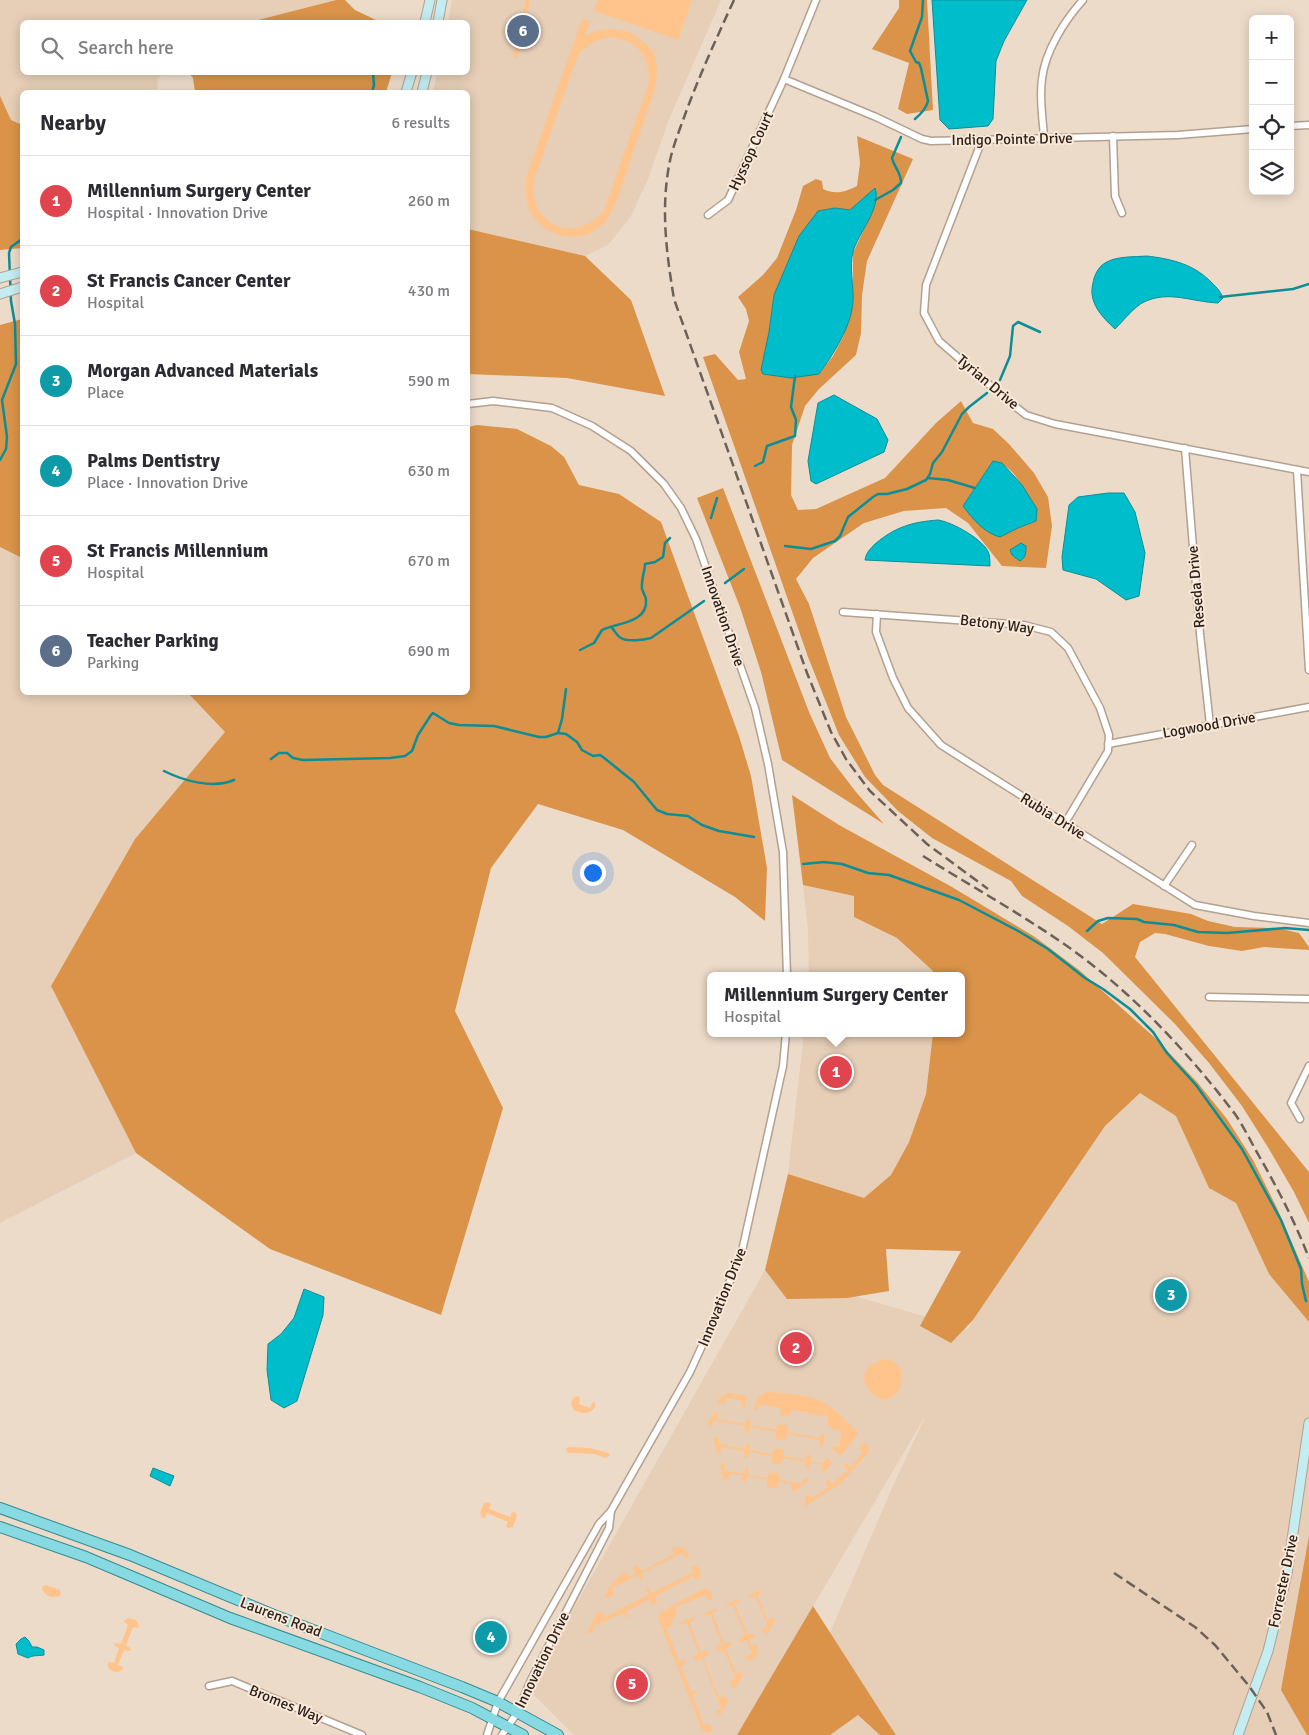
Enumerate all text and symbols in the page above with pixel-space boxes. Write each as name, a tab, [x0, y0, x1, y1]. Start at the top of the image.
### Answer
pin: 6	[507, 12, 539, 50]
map controls	[1249, 15, 1294, 195]
button: +	[1249, 15, 1294, 60]
search box	[20, 20, 470, 75]
icon: search	[38, 34, 66, 62]
text: Search here	[78, 36, 174, 60]
button: −	[1249, 60, 1294, 105]
button: locate	[1249, 105, 1294, 150]
street label: Hyssop Court	[725, 109, 777, 193]
text: Nearby	[40, 110, 106, 136]
text: 6 results	[391, 113, 450, 133]
street label: Indigo Pointe Drive	[951, 129, 1073, 149]
button: layers	[1249, 150, 1294, 195]
text: Millennium Surgery Center	[87, 179, 311, 203]
text: 1	[52, 191, 60, 211]
text: 260 m	[408, 191, 450, 211]
text: Hospital · Innovation Drive	[87, 203, 268, 223]
text: St Francis Cancer Center	[87, 269, 291, 293]
text: 2	[52, 281, 60, 301]
text: 430 m	[408, 281, 450, 301]
text: Hospital	[87, 293, 144, 313]
street label: Tyrian Drive	[953, 351, 1023, 413]
text: Morgan Advanced Materials	[87, 359, 318, 383]
text: 3	[52, 371, 60, 391]
text: 590 m	[408, 371, 450, 391]
text: Place	[87, 383, 124, 403]
text: Palms Dentistry	[87, 449, 220, 473]
text: 4	[52, 461, 60, 481]
text: 630 m	[408, 461, 450, 481]
text: Place · Innovation Drive	[87, 473, 248, 493]
text: St Francis Millennium	[87, 539, 268, 563]
street label: Reseda Drive	[1183, 545, 1209, 629]
text: 5	[52, 551, 60, 571]
text: 670 m	[408, 551, 450, 571]
text: Hospital	[87, 563, 144, 583]
street label: Innovation Drive	[697, 563, 749, 669]
street label: Betony Way	[959, 611, 1035, 637]
text: Teacher Parking	[87, 629, 219, 653]
text: 6	[52, 641, 60, 661]
text: 690 m	[408, 641, 450, 661]
text: Parking	[87, 653, 139, 673]
street label: Logwood Drive	[1161, 708, 1257, 742]
street label: Rubia Drive	[1017, 789, 1089, 843]
your location	[580, 860, 606, 886]
popup	[707, 972, 965, 1037]
text: Millennium Surgery Center	[724, 983, 948, 1007]
text: Hospital	[724, 1007, 781, 1027]
pin: 1	[820, 1053, 852, 1091]
street label: Innovation Drive	[694, 1245, 750, 1349]
pin: 3	[1155, 1276, 1187, 1314]
pin: 2	[780, 1329, 812, 1367]
street label: Forrester Drive	[1264, 1533, 1302, 1629]
street label: Laurens Road	[237, 1593, 325, 1641]
street label: Innovation Drive	[511, 1609, 573, 1711]
pin: 4	[475, 1618, 507, 1656]
pin: 5	[616, 1665, 648, 1703]
street label: Bromes Way	[247, 1681, 325, 1727]

